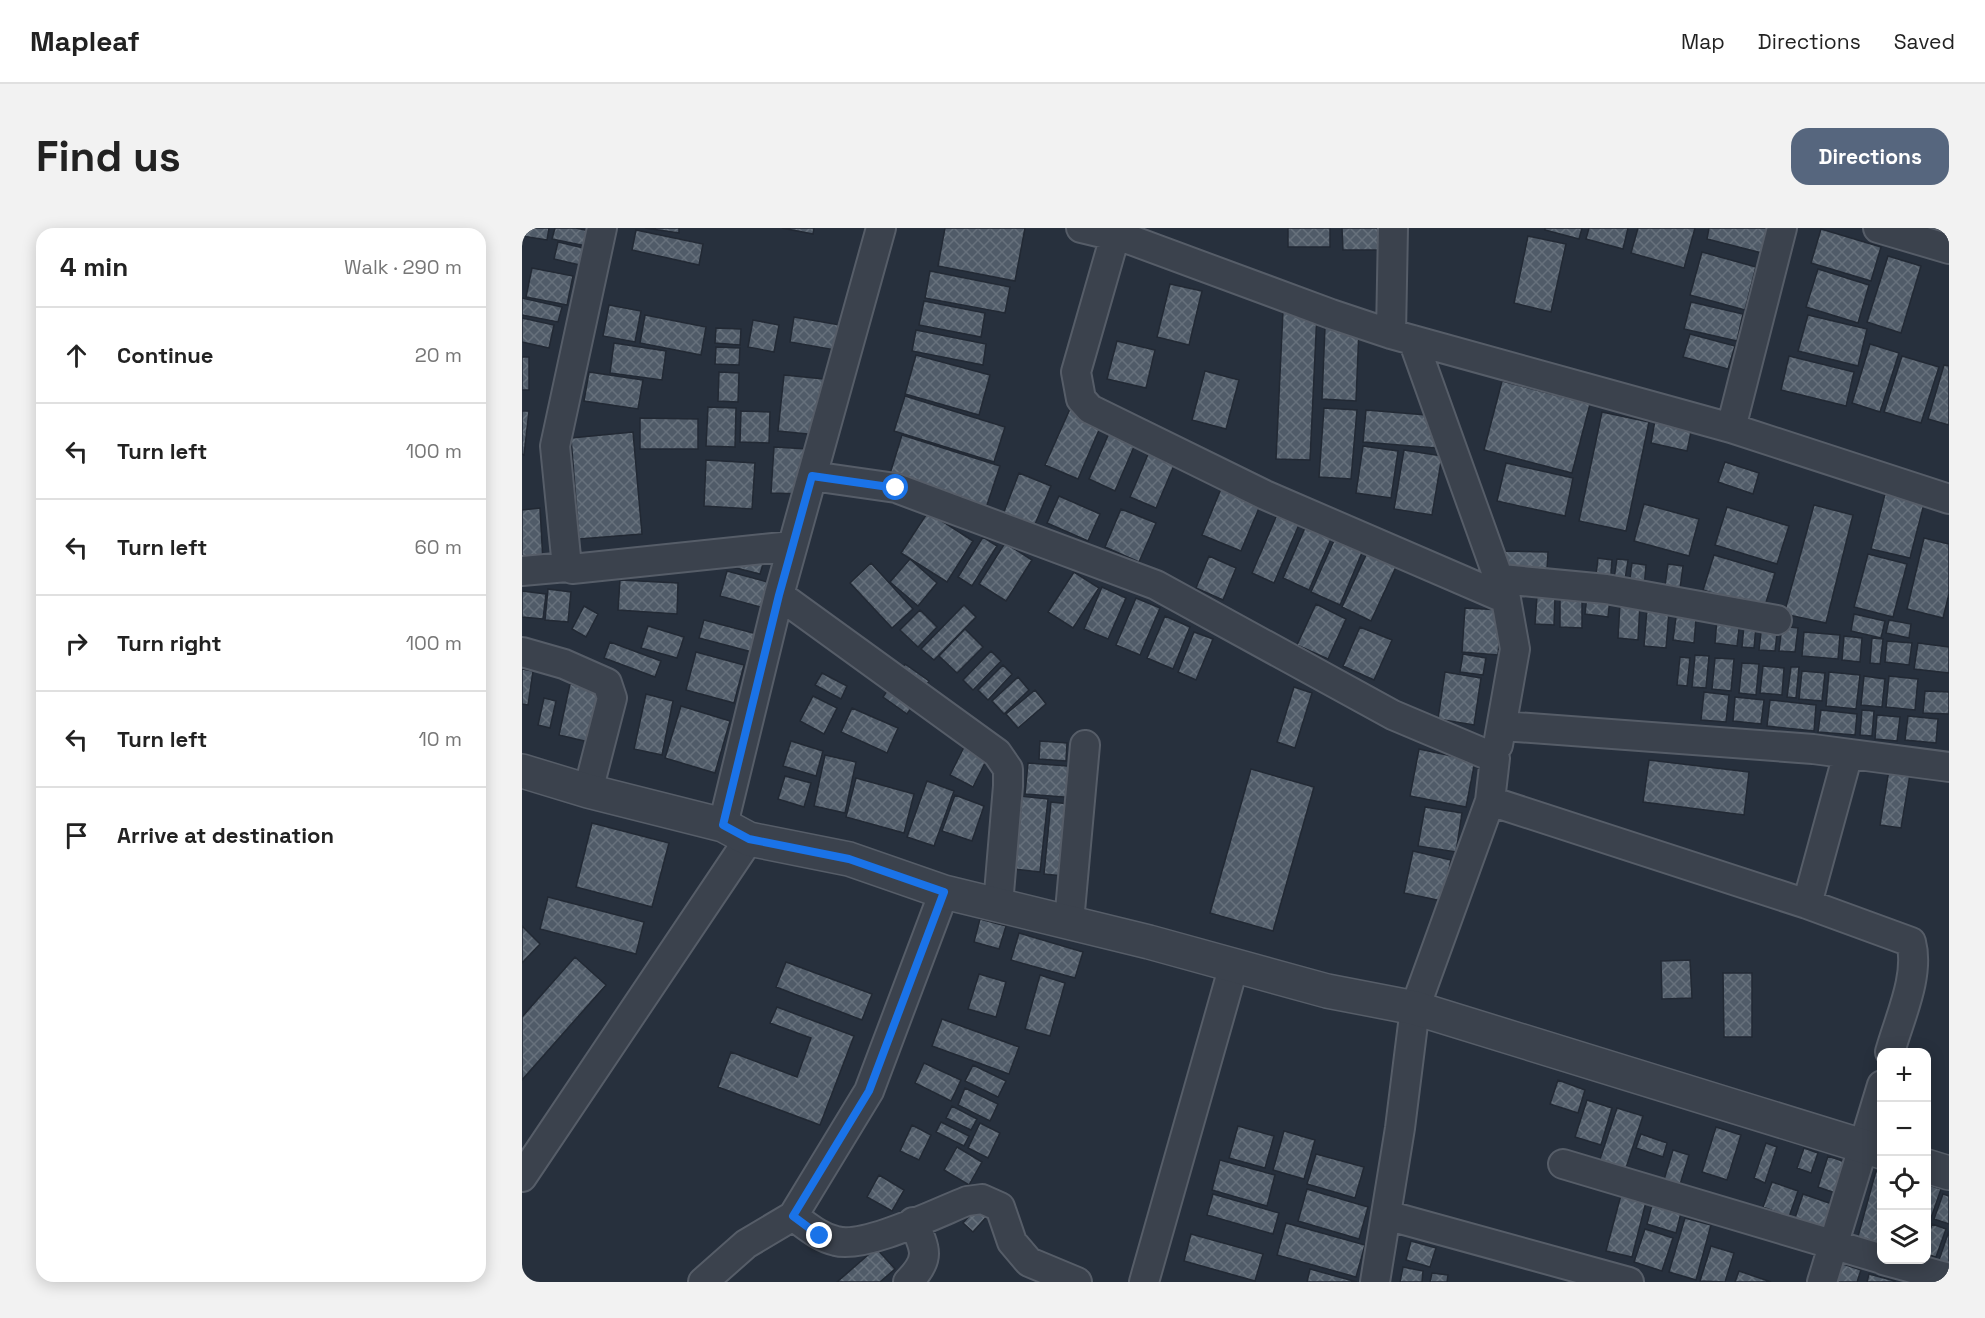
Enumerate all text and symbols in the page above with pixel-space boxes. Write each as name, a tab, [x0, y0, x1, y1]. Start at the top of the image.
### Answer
text: Mapleaf	[30, 23, 140, 59]
text: Map	[1681, 28, 1725, 55]
text: Directions	[1758, 28, 1861, 55]
text: Saved	[1894, 28, 1955, 55]
button: Directions	[1791, 128, 1949, 185]
text: Find us	[36, 130, 181, 183]
text: 4 min	[60, 250, 128, 284]
text: Walk · 290 m	[344, 254, 462, 280]
icon: ahead	[60, 339, 93, 372]
text: Continue	[117, 341, 213, 369]
text: 20 m	[415, 342, 462, 368]
icon: left	[60, 435, 93, 468]
text: Turn left	[117, 437, 207, 465]
text: 100 m	[406, 438, 462, 464]
route start	[882, 474, 908, 500]
icon: left	[60, 531, 93, 564]
text: Turn left	[117, 533, 207, 561]
text: 60 m	[415, 534, 462, 560]
icon: right	[60, 627, 93, 660]
text: Turn right	[117, 629, 222, 657]
text: 100 m	[406, 630, 462, 656]
icon: left	[60, 723, 93, 756]
text: Turn left	[117, 725, 207, 753]
text: 10 m	[418, 726, 462, 752]
icon: arrive	[60, 819, 93, 852]
text: Arrive at destination	[117, 821, 334, 849]
map controls	[1877, 1048, 1931, 1264]
button: +	[1877, 1048, 1931, 1102]
button: −	[1877, 1102, 1931, 1156]
button: locate	[1877, 1156, 1931, 1210]
button: layers	[1877, 1210, 1931, 1264]
route end	[806, 1222, 832, 1248]

